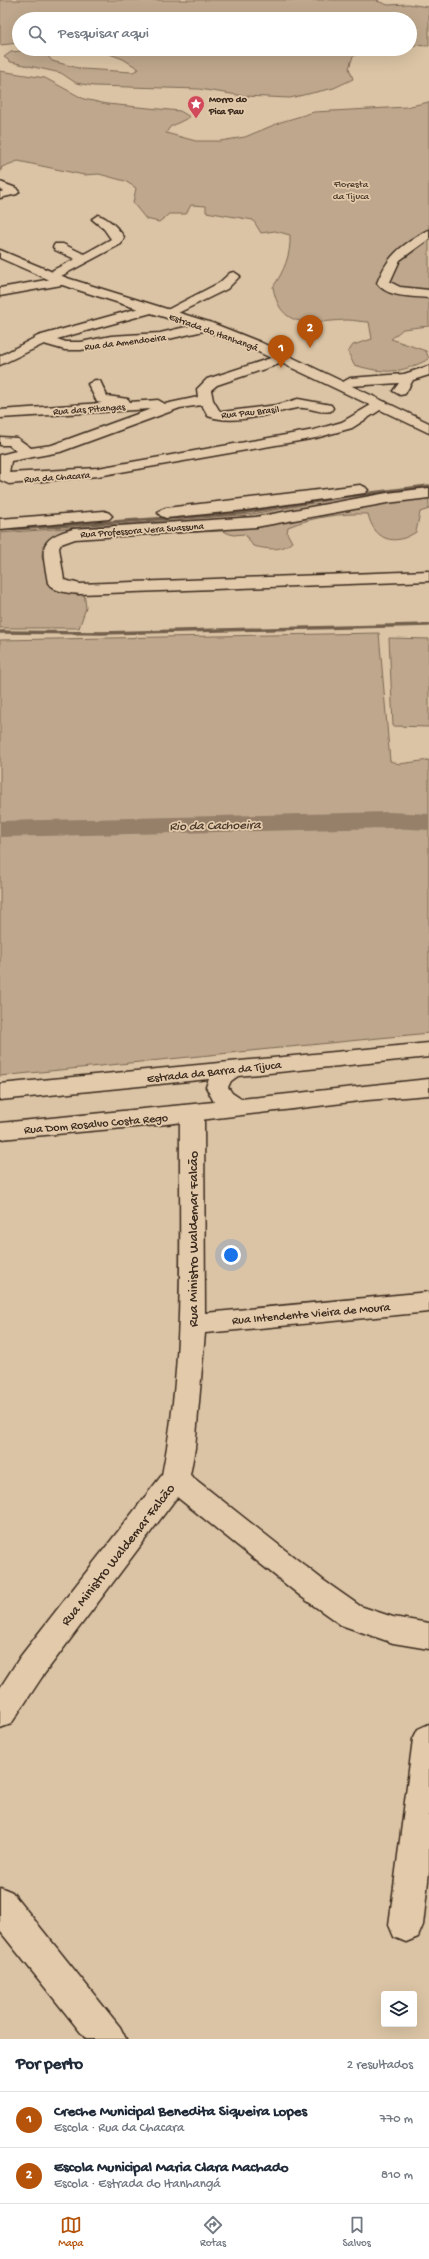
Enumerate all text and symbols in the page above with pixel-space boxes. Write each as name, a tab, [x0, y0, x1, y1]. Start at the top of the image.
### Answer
search box	[12, 12, 417, 56]
icon: search	[26, 23, 48, 45]
text: Pesquisar aqui	[58, 25, 149, 43]
place icon: Morro do Pica Pau	[186, 94, 206, 119]
place label: Morro do Pica Pau	[208, 94, 248, 118]
park label: Floresta da Tijuca	[333, 179, 370, 203]
street label: Estrada do Itanhangá	[167, 311, 260, 355]
pin: 2	[297, 315, 323, 348]
street label: Rua da Amendoeira	[84, 332, 167, 354]
pin: 1	[268, 335, 294, 368]
street label: Rua das Pitangas	[53, 401, 126, 419]
street label: Rua Pau Brasil	[221, 404, 280, 422]
street label: Rua da Chacara	[24, 470, 91, 486]
street label: Rua Professora Vera Suassuna	[80, 521, 205, 541]
water label: Rio da Cachoeira	[169, 818, 262, 835]
street label: Estrada da Barra da Tijuca	[146, 1059, 283, 1087]
street label: Rua Dom Rosalvo Costa Rego	[24, 1112, 169, 1138]
street label: Rua Ministro Waldemar Falcão	[186, 1151, 203, 1327]
your location	[221, 1245, 241, 1265]
street label: Rua Intendente Vieira de Moura	[232, 1301, 391, 1329]
street label: Rua Ministro Waldemar Falcão	[58, 1481, 180, 1630]
map controls	[381, 1991, 417, 2027]
button: layers	[381, 1991, 417, 2027]
text: Por perto	[16, 2055, 83, 2075]
text: 2 resultados	[347, 2058, 413, 2073]
text: Creche Municipal Benedita Siqueira Lopes	[54, 2103, 307, 2121]
text: 1	[26, 2112, 32, 2127]
text: 770 m	[380, 2112, 413, 2127]
text: Escola · Rua da Chacara	[54, 2121, 184, 2136]
text: Escola Municipal Maria Clara Machado	[54, 2159, 289, 2177]
text: 2	[26, 2168, 32, 2183]
text: 810 m	[381, 2168, 413, 2183]
text: Escola · Estrada do Itanhangá	[54, 2177, 221, 2192]
tab: Mapa	[58, 2214, 83, 2250]
tab: Rotas	[200, 2214, 226, 2250]
tab: Salvos	[343, 2214, 371, 2250]

